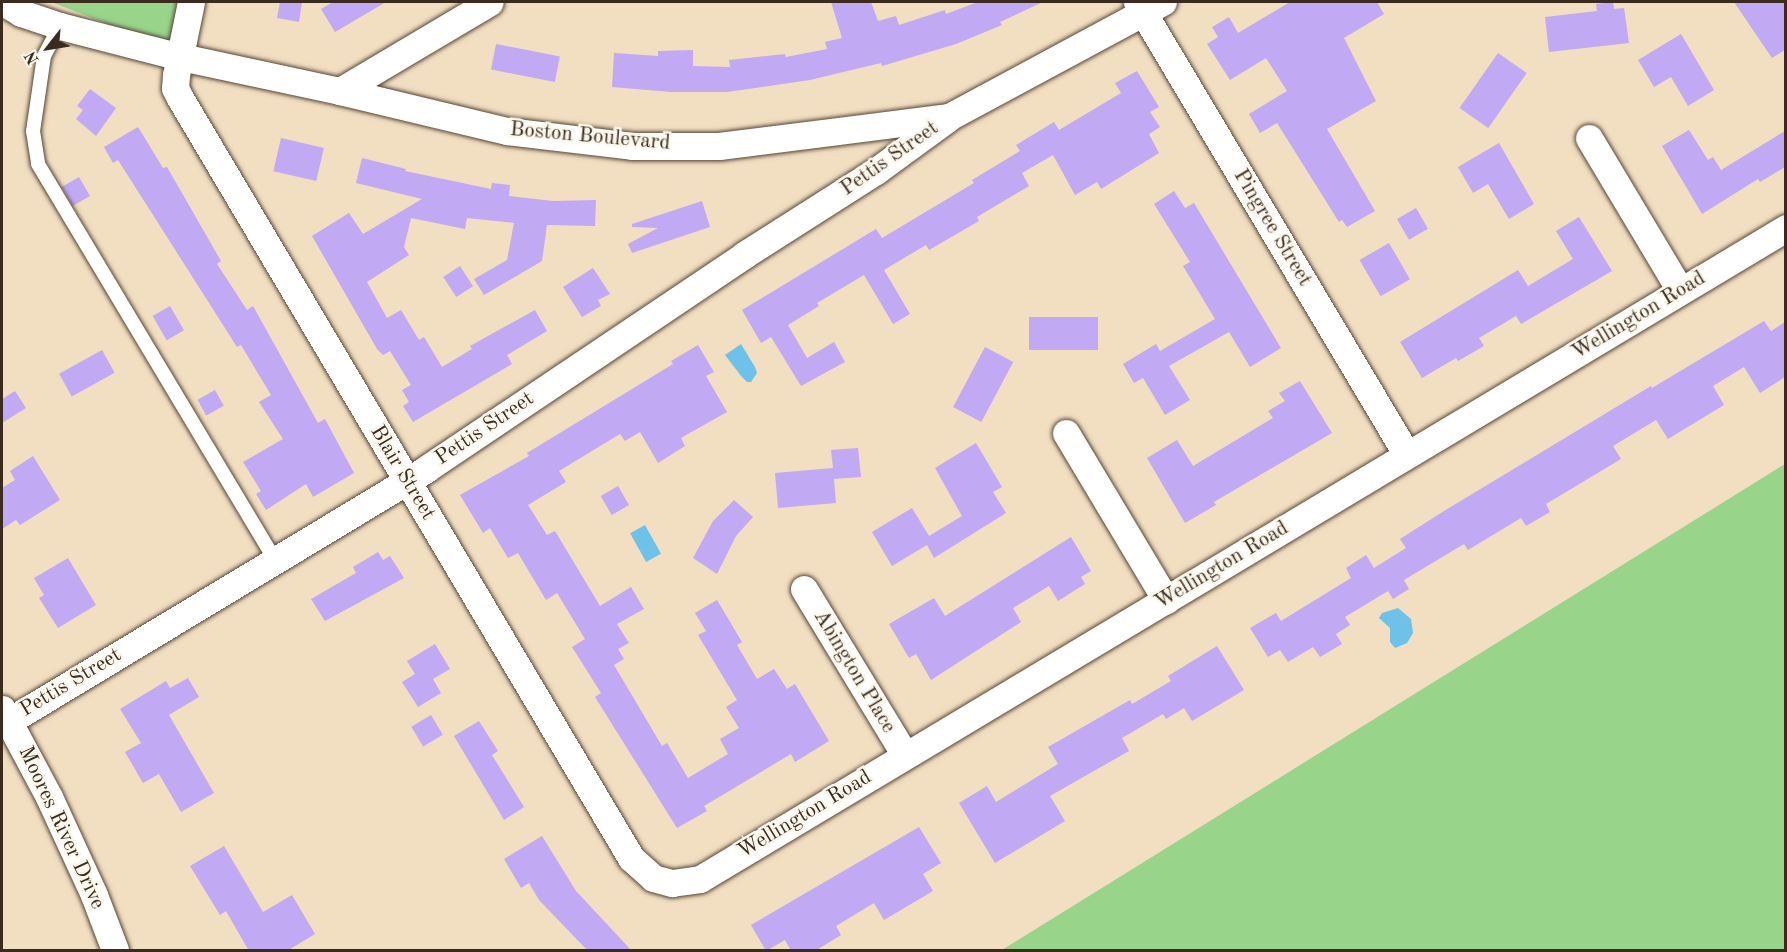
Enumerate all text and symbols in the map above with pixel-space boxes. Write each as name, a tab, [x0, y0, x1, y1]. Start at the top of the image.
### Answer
north arrow	[18, 18, 78, 78]
text: N	[23, 48, 43, 67]
street label: Pettis Street	[836, 116, 944, 202]
street label: Boston Boulevard	[509, 117, 671, 157]
street label: Pingree Street	[1227, 165, 1317, 291]
street label: Wellington Road	[1568, 266, 1710, 366]
street label: Pettis Street	[431, 387, 539, 471]
street label: Blair Street	[364, 421, 440, 525]
street label: Wellington Road	[1151, 516, 1293, 616]
street label: Abington Place	[807, 606, 901, 738]
street label: Pettis Street	[16, 643, 126, 723]
street label: Moores River Drive	[12, 742, 110, 914]
street label: Wellington Road	[734, 765, 876, 865]

